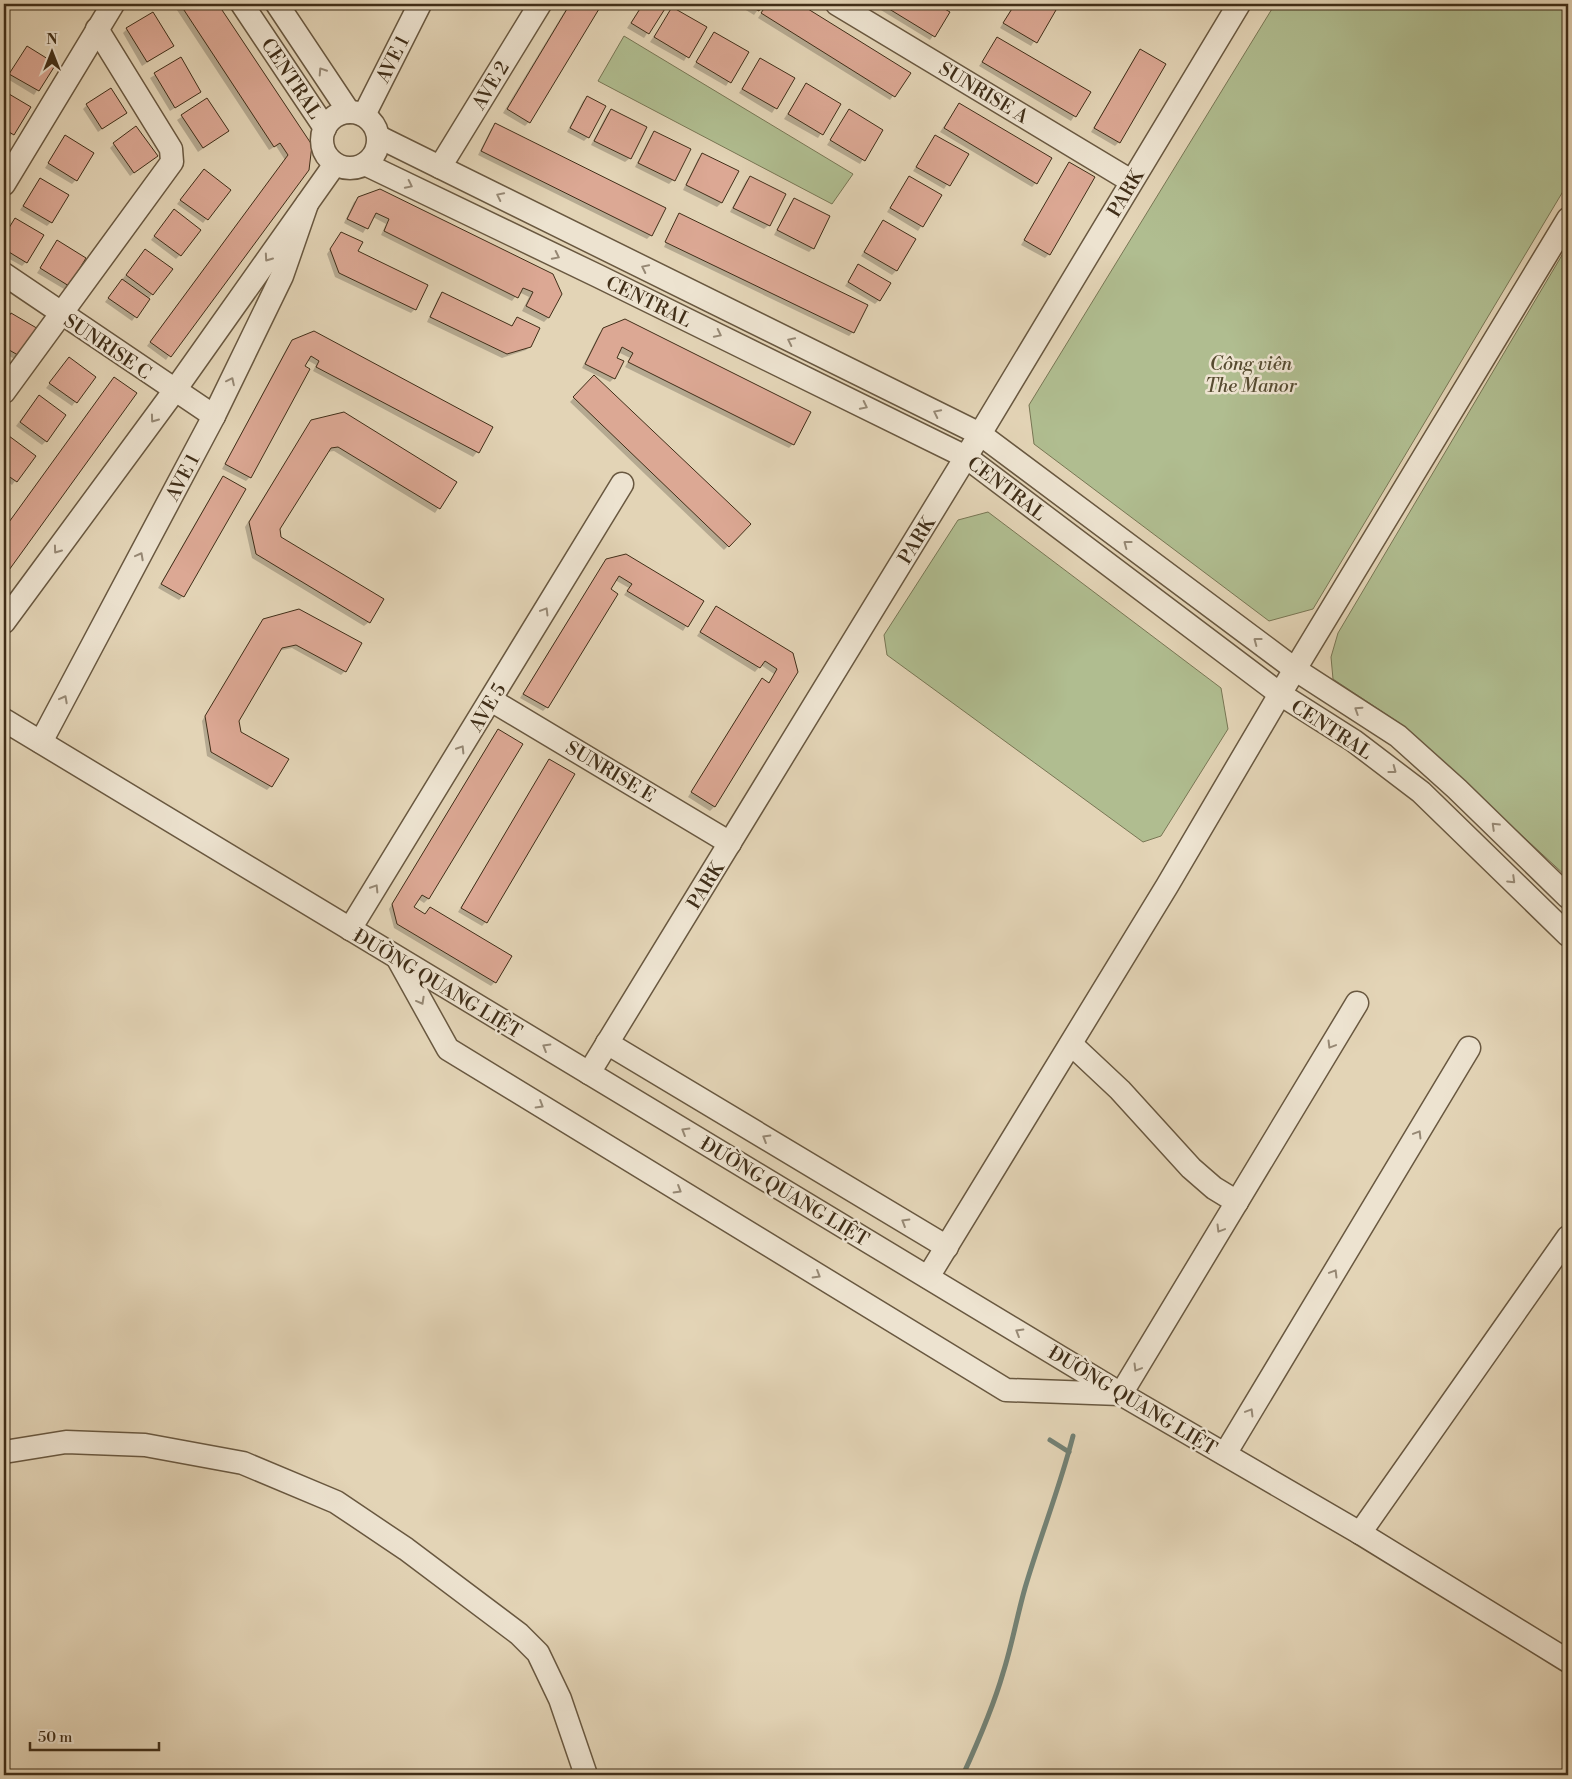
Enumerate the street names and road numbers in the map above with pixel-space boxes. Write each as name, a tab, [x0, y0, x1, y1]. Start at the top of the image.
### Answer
street label: AVE 1	[370, 32, 415, 88]
street label: CENTRAL	[255, 34, 327, 123]
street label: AVE 2	[467, 57, 515, 115]
street label: SUNRISE A	[934, 57, 1034, 129]
street label: PARK	[1102, 164, 1150, 222]
street label: CENTRAL	[602, 271, 695, 333]
street label: SUNRISE C	[59, 309, 156, 385]
street label: AVE 1	[160, 450, 205, 506]
street label: CENTRAL	[962, 451, 1050, 526]
street label: PARK	[893, 511, 941, 569]
street label: AVE 5	[464, 679, 512, 737]
street label: CENTRAL	[1286, 695, 1377, 765]
street label: SUNRISE E	[561, 736, 660, 808]
street label: PARK	[682, 856, 730, 914]
street label: ĐƯỜNG QUANG LIỆT	[349, 923, 527, 1044]
street label: ĐƯỜNG QUANG LIỆT	[696, 1131, 874, 1252]
street label: ĐƯỜNG QUANG LIỆT	[1044, 1340, 1222, 1461]

